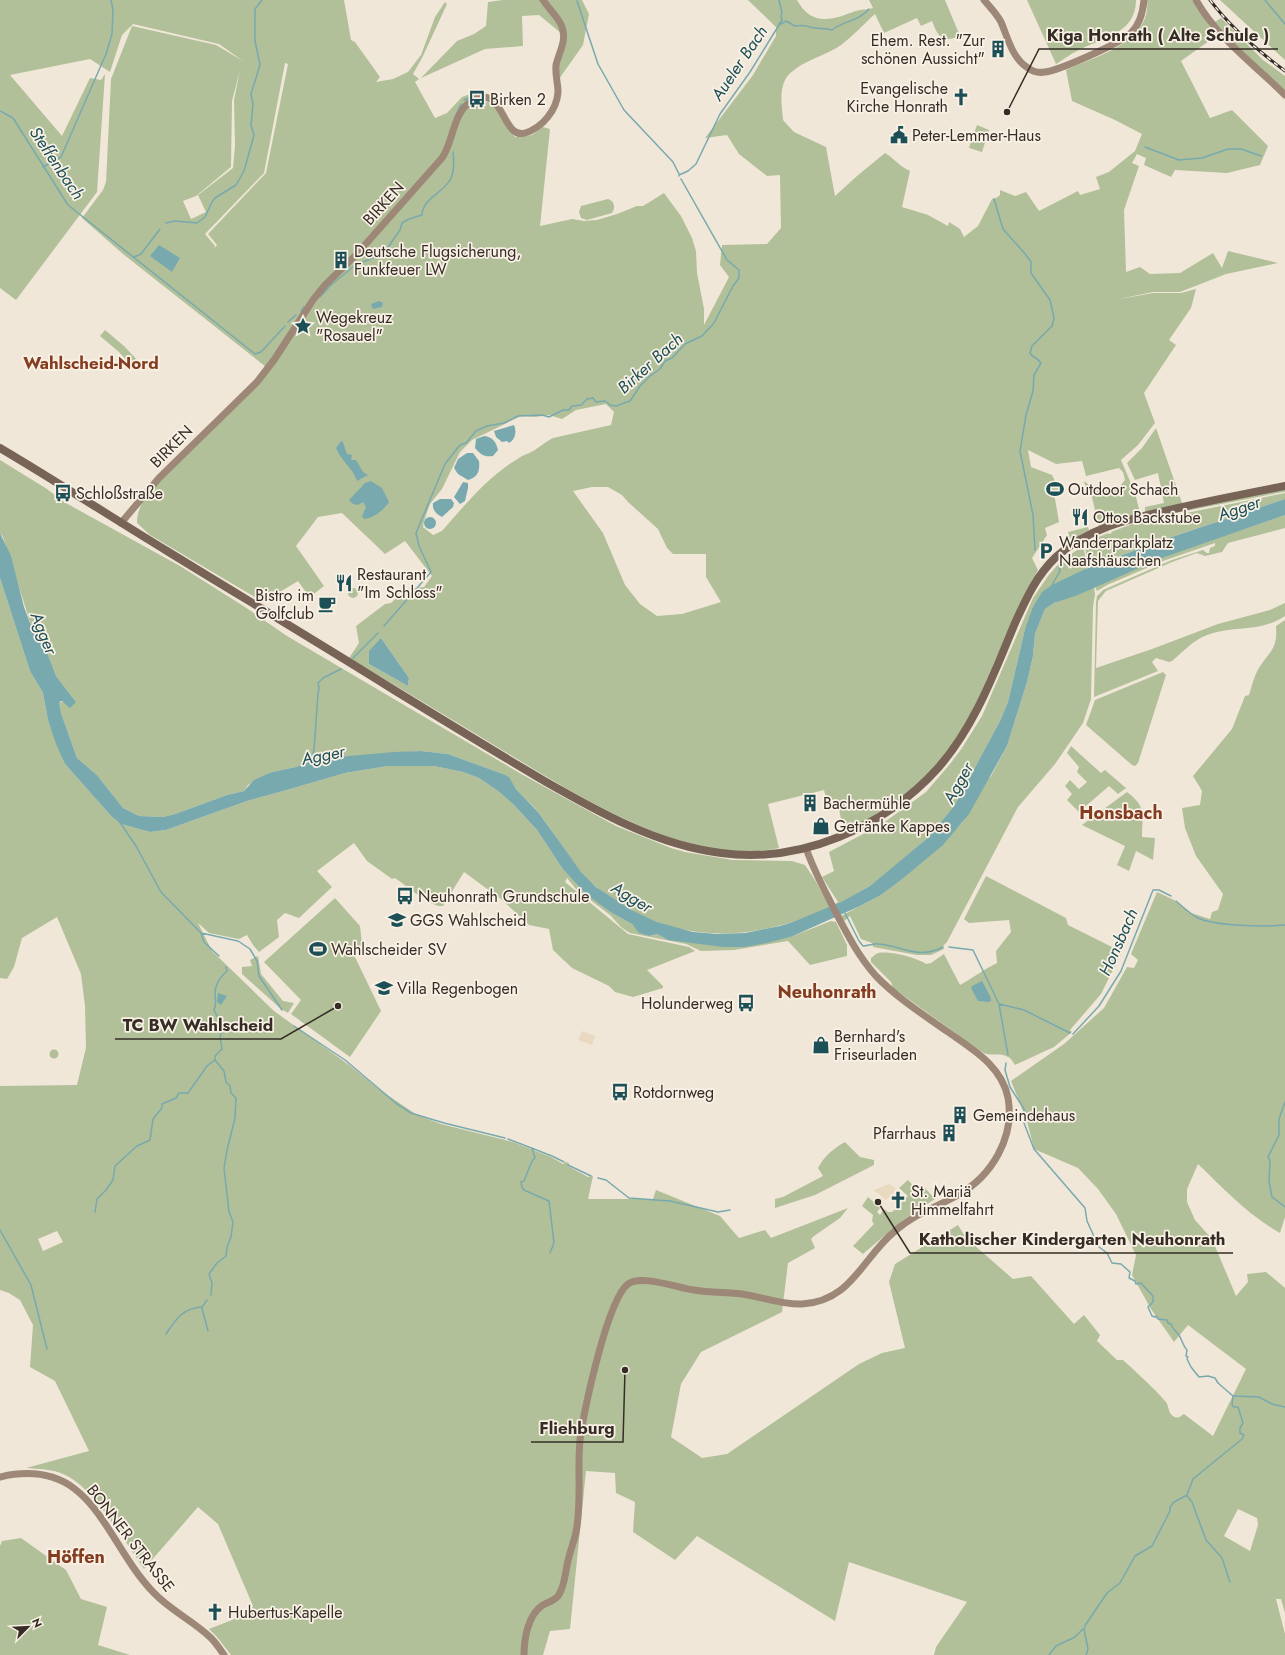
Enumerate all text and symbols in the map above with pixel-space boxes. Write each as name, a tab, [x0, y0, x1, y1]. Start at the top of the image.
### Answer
callout: Kiga Honrath ( Alte Schule )	[1039, 20, 1278, 49]
water label: Aueler Bach	[704, 21, 773, 106]
text: Kiga Honrath ( Alte Schule )	[1047, 23, 1269, 47]
place label: Ehem. Rest. "Zur schönen Aussicht"	[861, 29, 986, 70]
building icon: Ehem. Rest. "Zur schönen Aussicht"	[988, 39, 1008, 59]
place label: Evangelische Kirche Honrath	[846, 77, 948, 118]
church icon: Evangelische Kirche Honrath	[951, 87, 971, 107]
place label: Birken 2	[490, 88, 546, 111]
bus stop icon: Birken 2	[467, 89, 487, 109]
water label: Steffenbach	[24, 122, 90, 204]
place label: Peter-Lemmer-Haus	[912, 124, 1041, 147]
public building icon: Peter-Lemmer-Haus	[889, 125, 909, 145]
street label: BIRKEN	[357, 176, 409, 230]
place label: Deutsche Flugsicherung, Funkfeuer LW	[354, 240, 521, 281]
building icon: Deutsche Flugsicherung, Funkfeuer LW	[331, 250, 351, 270]
place label: Wegekreuz "Rosauel"	[316, 306, 393, 347]
place icon: Wegekreuz "Rosauel"	[293, 316, 313, 336]
water label: Birker Bach	[612, 327, 688, 399]
district label: Wahlscheid-Nord	[23, 351, 159, 375]
street label: BIRKEN	[145, 420, 198, 473]
place label: Outdoor Schach	[1068, 478, 1178, 501]
sports icon: Outdoor Schach	[1045, 479, 1065, 499]
place label: Schloßstraße	[76, 482, 163, 505]
bus stop icon: Schloßstraße	[53, 483, 73, 503]
water label: Agger	[1213, 489, 1265, 527]
place label: Ottos Backstube	[1093, 506, 1201, 529]
restaurant icon: Ottos Backstube	[1070, 507, 1090, 527]
place label: Wanderparkplatz Naafshäuschen	[1059, 531, 1174, 572]
parking icon: Wanderparkplatz Naafshäuschen	[1036, 541, 1056, 561]
place label: Restaurant "Im Schloss"	[357, 563, 443, 604]
restaurant icon: Restaurant "Im Schloss"	[334, 573, 354, 593]
place label: Bistro im Golfclub	[255, 584, 314, 625]
cafe icon: Bistro im Golfclub	[317, 594, 337, 614]
water label: Agger	[24, 607, 64, 659]
water label: Agger	[298, 739, 348, 771]
water label: Agger	[936, 757, 980, 809]
place label: Bachermühle	[823, 792, 911, 815]
building icon: Bachermühle	[800, 793, 820, 813]
district label: Honsbach	[1079, 800, 1163, 826]
place label: Getränke Kappes	[834, 815, 950, 838]
shop icon: Getränke Kappes	[811, 816, 831, 836]
water label: Agger	[606, 875, 658, 919]
place label: Neuhonrath Grundschule	[418, 885, 589, 908]
bus stop icon: Neuhonrath Grundschule	[395, 886, 415, 906]
water label: Honsbach	[1093, 904, 1143, 980]
place label: GGS Wahlscheid	[410, 909, 526, 932]
school or university icon: GGS Wahlscheid	[387, 910, 407, 930]
place label: Wahlscheider SV	[331, 938, 447, 961]
sports icon: Wahlscheider SV	[308, 939, 328, 959]
place label: Villa Regenbogen	[397, 977, 518, 1000]
school or university icon: Villa Regenbogen	[374, 978, 394, 998]
district label: Neuhonrath	[777, 979, 877, 1005]
place label: Holunderweg	[641, 992, 733, 1015]
bus stop icon: Holunderweg	[736, 993, 756, 1013]
callout: TC BW Wahlscheid	[115, 1010, 281, 1039]
text: TC BW Wahlscheid	[123, 1013, 273, 1037]
place label: Bernhard's Friseurladen	[834, 1025, 917, 1066]
shop icon: Bernhard's Friseurladen	[811, 1035, 831, 1055]
place label: Rotdornweg	[633, 1081, 714, 1104]
bus stop icon: Rotdornweg	[610, 1082, 630, 1102]
place label: Gemeindehaus	[973, 1104, 1075, 1127]
building icon: Gemeindehaus	[950, 1105, 970, 1125]
place label: Pfarrhaus	[873, 1122, 936, 1145]
building icon: Pfarrhaus	[939, 1123, 959, 1143]
place label: St. Mariä Himmelfahrt	[911, 1180, 994, 1221]
church icon: St. Mariä Himmelfahrt	[888, 1190, 908, 1210]
callout: Katholischer Kindergarten Neuhonrath	[910, 1224, 1233, 1253]
text: Katholischer Kindergarten Neuhonrath	[919, 1227, 1225, 1251]
callout: Fliehburg	[531, 1413, 623, 1442]
text: Fliehburg	[539, 1416, 615, 1440]
street label: BONNER STRASSE	[81, 1480, 180, 1597]
district label: Höffen	[47, 1544, 105, 1570]
place label: Hubertus-Kapelle	[228, 1601, 342, 1624]
church icon: Hubertus-Kapelle	[205, 1602, 225, 1622]
north arrow	[8, 1607, 48, 1647]
text: N	[28, 1616, 46, 1630]

